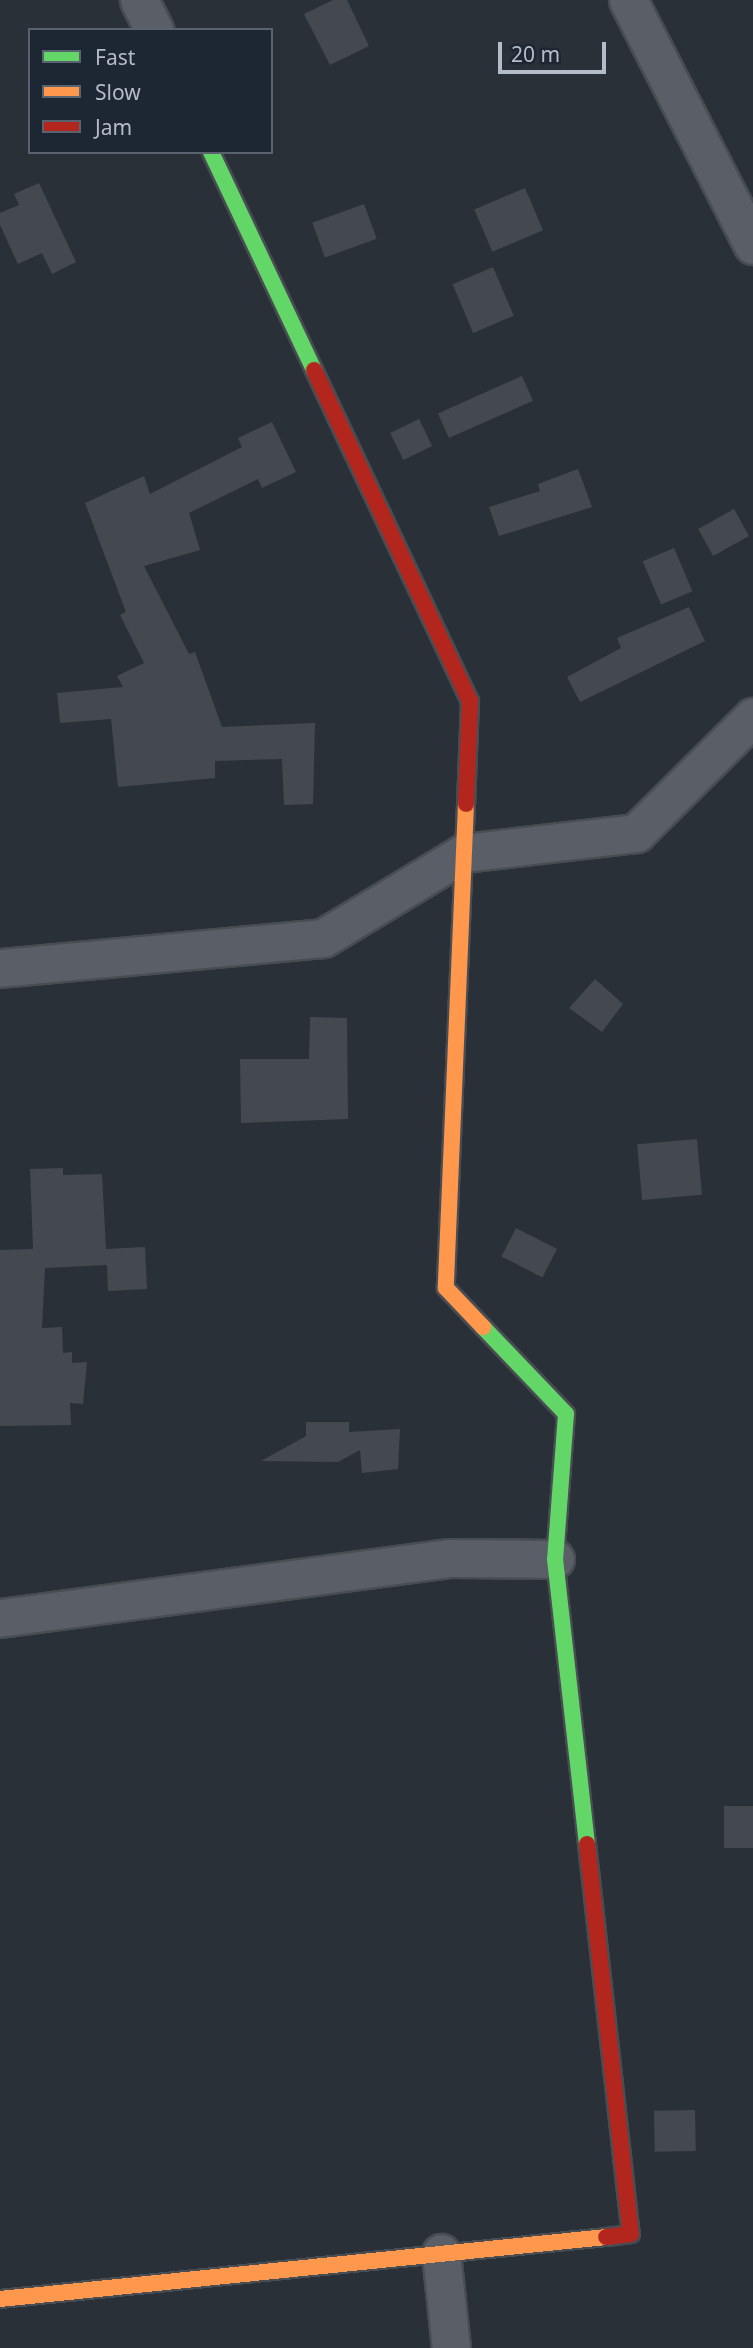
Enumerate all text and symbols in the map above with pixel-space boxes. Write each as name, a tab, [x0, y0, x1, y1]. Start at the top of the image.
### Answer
legend	[28, 28, 273, 154]
scale bar	[501, 28, 610, 72]
text: 20 m	[511, 40, 560, 68]
text: Fast	[95, 43, 135, 71]
text: Slow	[95, 78, 141, 106]
text: Jam	[95, 113, 132, 141]

